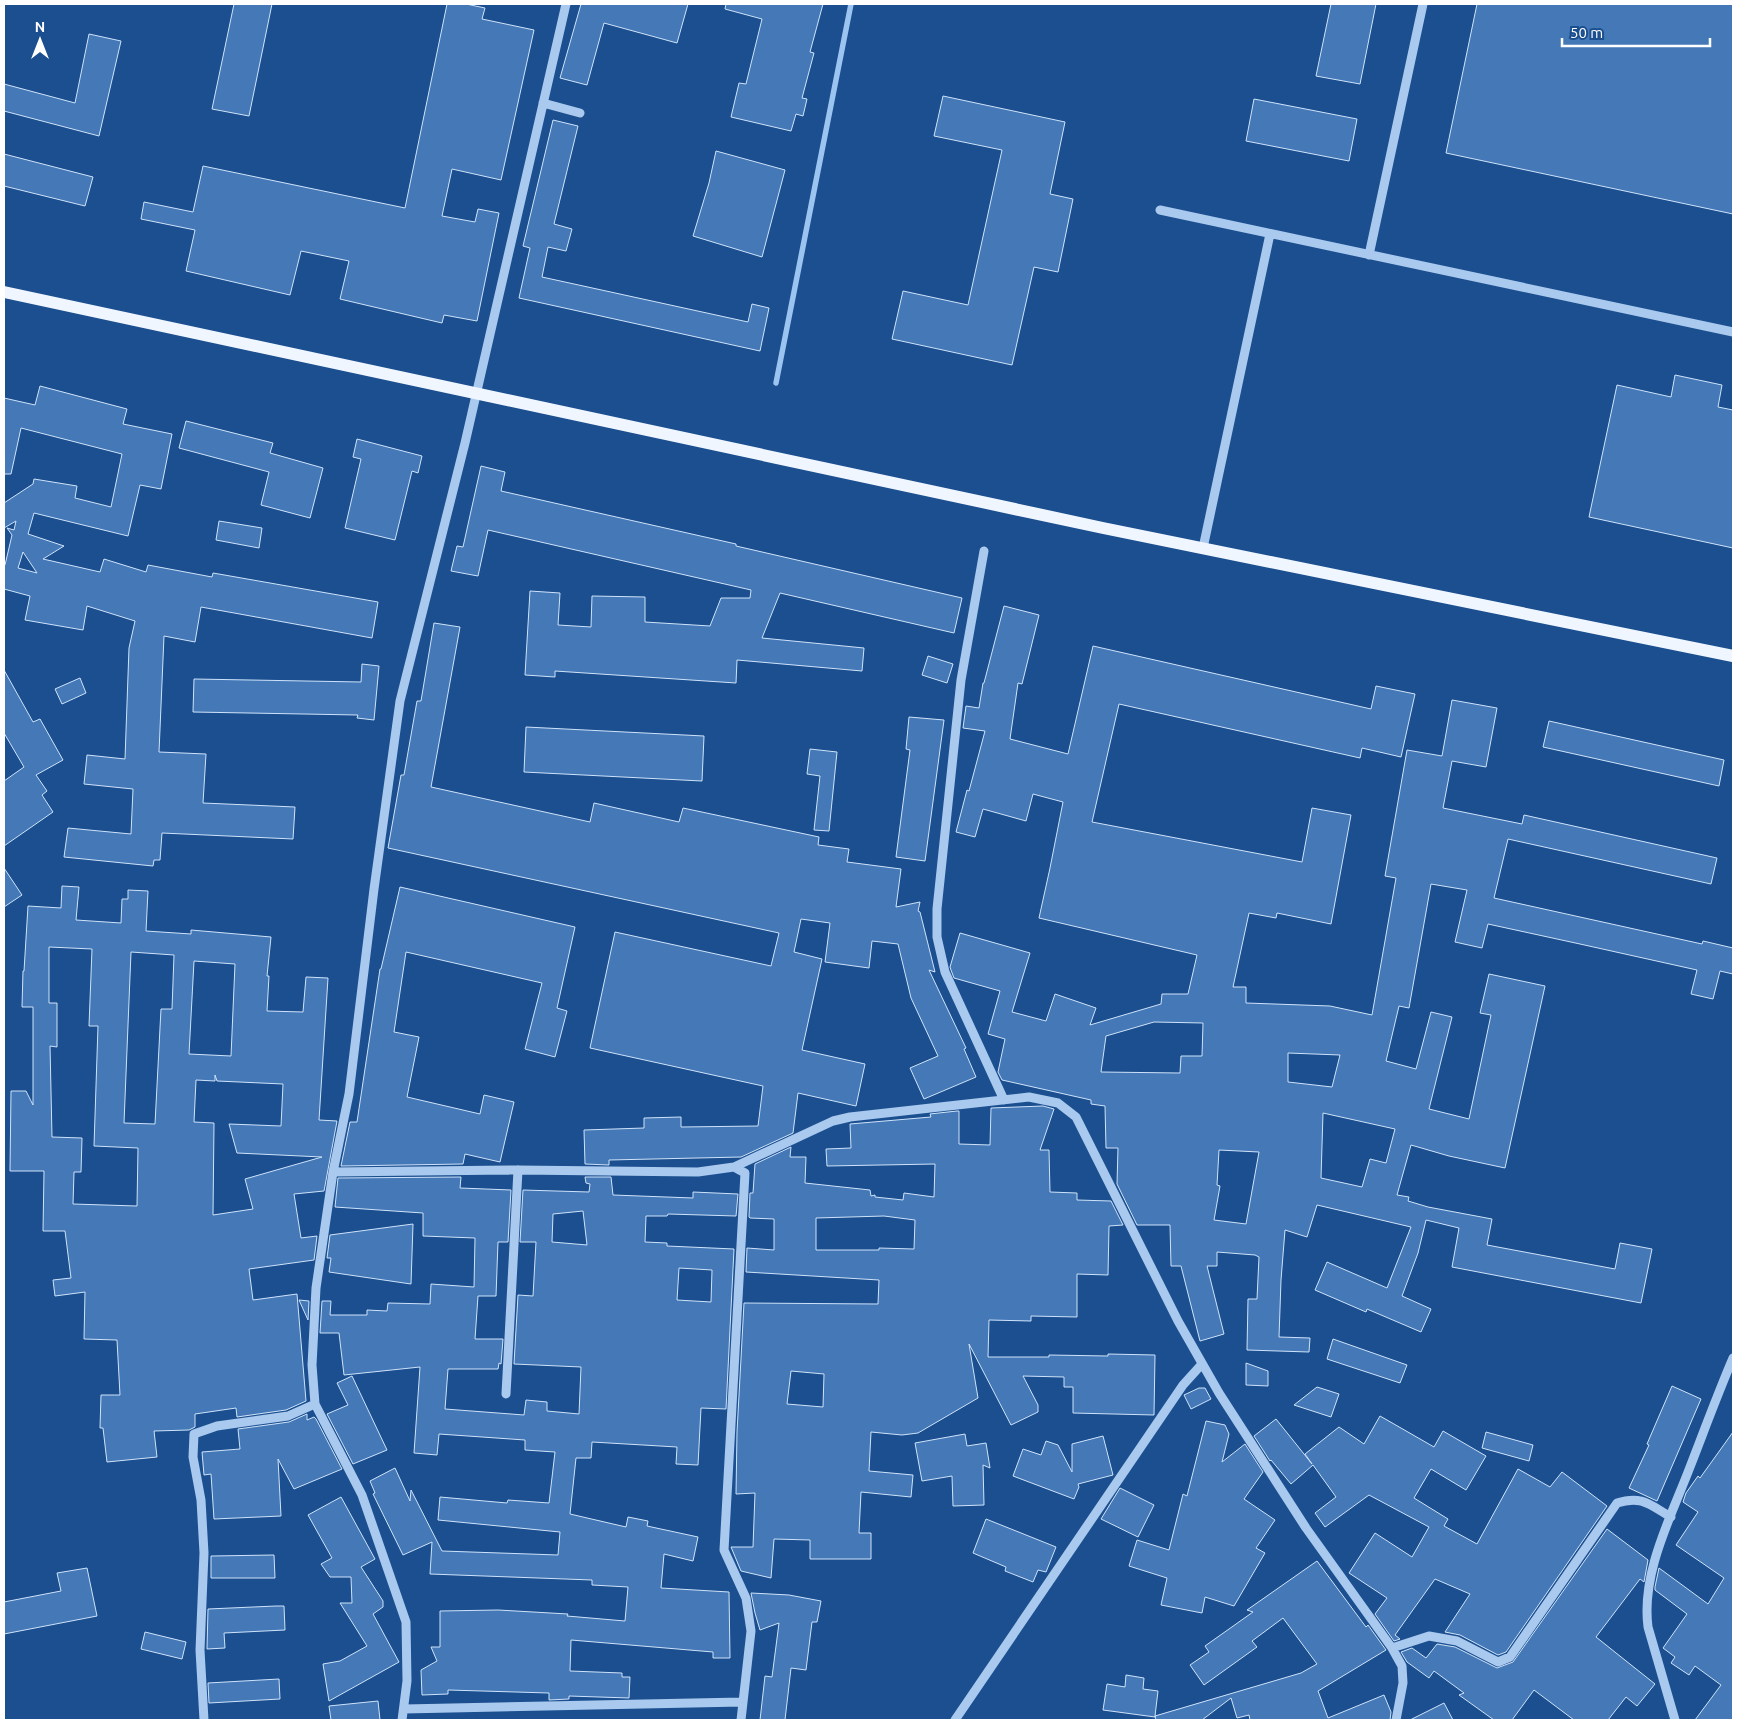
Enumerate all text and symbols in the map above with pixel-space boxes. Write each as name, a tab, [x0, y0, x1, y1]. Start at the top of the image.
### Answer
north arrow	[15, 15, 65, 65]
scale bar	[1562, 15, 1710, 47]
text: N	[35, 19, 45, 35]
text: 50 m	[1570, 24, 1603, 41]

